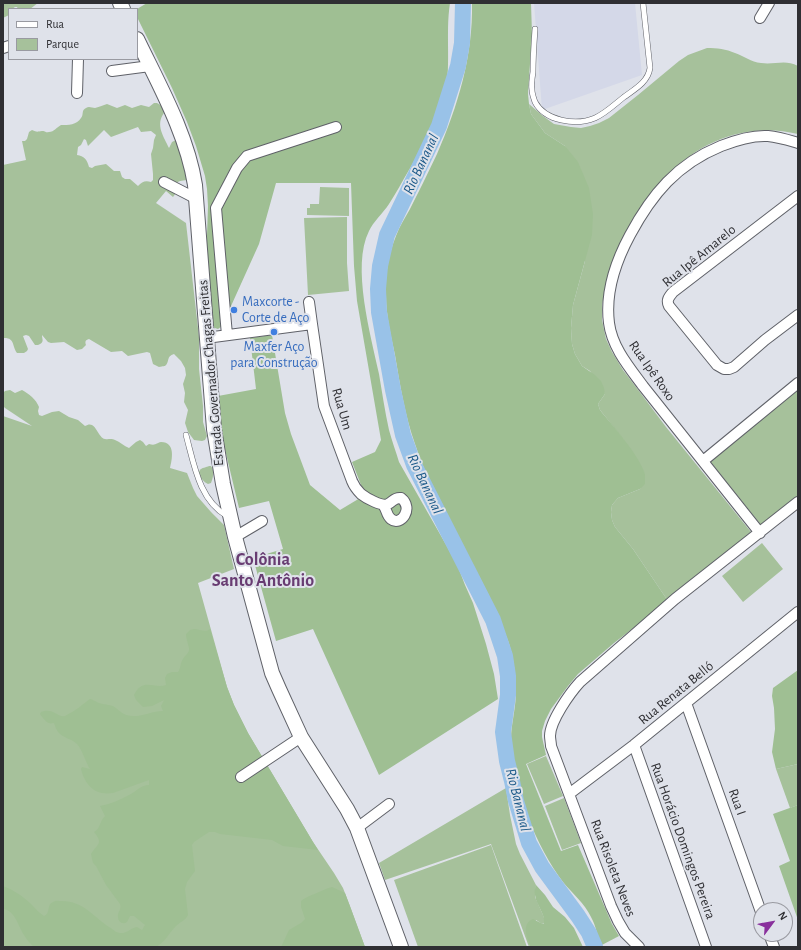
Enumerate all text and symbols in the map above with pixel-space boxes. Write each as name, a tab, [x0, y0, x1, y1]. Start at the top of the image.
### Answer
legend	[8, 8, 138, 60]
text: Rua	[46, 18, 64, 30]
text: Parque	[46, 38, 79, 50]
water label: Rio Bananal	[399, 131, 443, 197]
street label: Rua Ipê Amarelo	[659, 221, 739, 291]
street label: Estrada Governador Chagas Freitas	[194, 279, 228, 467]
place label: Maxcorte - Corte de Aço	[242, 294, 309, 326]
marker: Maxcorte - Corte de Aço	[229, 305, 239, 315]
marker: Maxfer Aço para Construção	[269, 327, 279, 337]
street label: Rua Ipê Roxo	[625, 338, 679, 404]
place label: Maxfer Aço para Construção	[230, 339, 318, 372]
street label: Rua Um	[328, 386, 356, 432]
water label: Rio Bananal	[403, 451, 447, 517]
district label: Colônia Santo Antônio	[212, 549, 314, 592]
street label: Rua Renata Belló	[635, 658, 717, 728]
street label: Rua Horácio Domingos Pereira	[647, 760, 719, 922]
water label: Rio Bananal	[501, 766, 535, 834]
street label: Rua I	[724, 786, 750, 818]
street label: Rua Risoleta Neves	[587, 817, 639, 919]
north arrow	[753, 902, 793, 942]
text: N	[776, 910, 789, 922]

